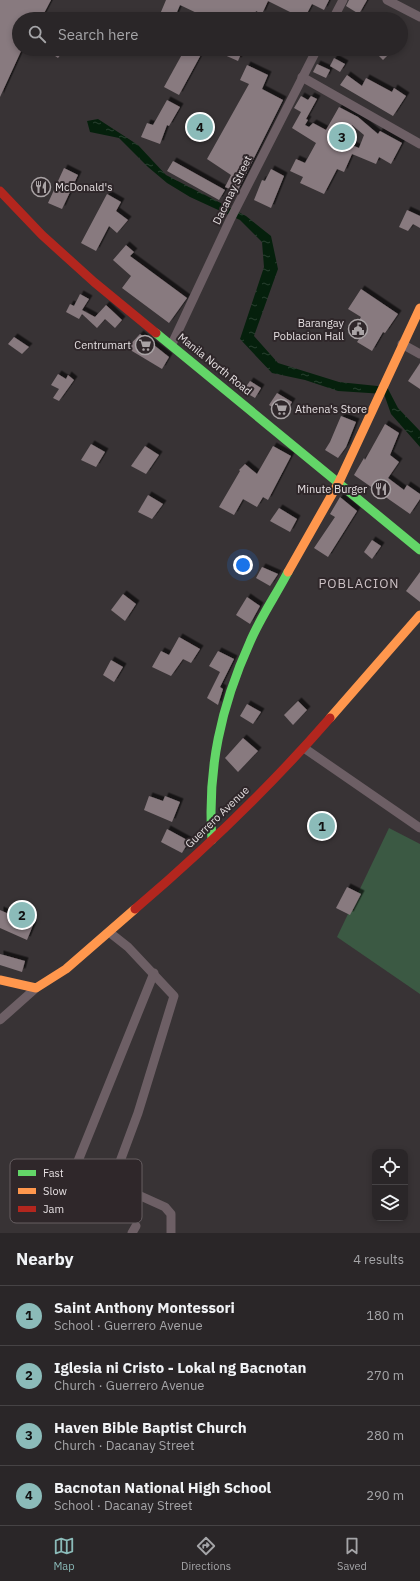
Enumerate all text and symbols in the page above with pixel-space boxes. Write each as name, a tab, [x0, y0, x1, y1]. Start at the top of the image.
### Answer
search box	[12, 12, 408, 56]
icon: search	[26, 23, 48, 45]
text: Search here	[58, 25, 138, 44]
pin: 4	[187, 112, 213, 142]
pin: 3	[329, 122, 355, 152]
street label: Dacanay Street	[209, 153, 255, 227]
restaurant icon: McDonald's	[30, 176, 52, 198]
place label: McDonald's	[55, 180, 113, 194]
place label: Barangay Poblacion Hall	[273, 316, 345, 343]
public building icon: Barangay Poblacion Hall	[347, 318, 369, 340]
street label: Manila North Road	[175, 330, 255, 398]
supermarket icon: Centrumart	[134, 334, 156, 356]
place label: Centrumart	[74, 338, 131, 352]
supermarket icon: Athena's Store	[270, 398, 292, 420]
place label: Athena's Store	[295, 402, 367, 416]
restaurant icon: Minute Burger	[370, 478, 392, 500]
place label: Minute Burger	[297, 482, 367, 496]
your location	[233, 555, 253, 575]
district label: POBLACION	[318, 575, 400, 592]
street label: Guerrero Avenue	[182, 783, 252, 851]
pin: 1	[309, 811, 335, 841]
pin: 2	[9, 900, 35, 930]
map controls	[372, 1149, 408, 1221]
button: locate	[372, 1149, 408, 1185]
legend	[10, 1159, 142, 1223]
text: Fast	[43, 1166, 64, 1180]
text: Slow	[43, 1184, 67, 1198]
button: layers	[372, 1185, 408, 1221]
text: Jam	[43, 1202, 64, 1216]
text: Nearby	[16, 1248, 74, 1270]
text: 4 results	[353, 1251, 404, 1268]
text: Saint Anthony Montessori	[54, 1298, 235, 1317]
text: 1	[25, 1307, 33, 1324]
text: 180 m	[366, 1307, 404, 1324]
text: School · Guerrero Avenue	[54, 1317, 203, 1334]
text: Iglesia ni Cristo - Lokal ng Bacnotan	[54, 1358, 306, 1377]
text: 2	[25, 1367, 33, 1384]
text: 270 m	[366, 1367, 404, 1384]
text: Church · Guerrero Avenue	[54, 1377, 204, 1394]
text: Haven Bible Baptist Church	[54, 1418, 247, 1437]
text: 3	[25, 1427, 33, 1444]
text: 280 m	[366, 1427, 404, 1444]
text: Church · Dacanay Street	[54, 1437, 194, 1454]
text: Bacnotan National High School	[54, 1478, 271, 1497]
text: 4	[25, 1487, 33, 1504]
text: 290 m	[366, 1487, 404, 1504]
text: School · Dacanay Street	[54, 1497, 193, 1514]
tab: Map	[53, 1535, 75, 1573]
tab: Directions	[181, 1535, 231, 1573]
tab: Saved	[337, 1535, 367, 1573]

